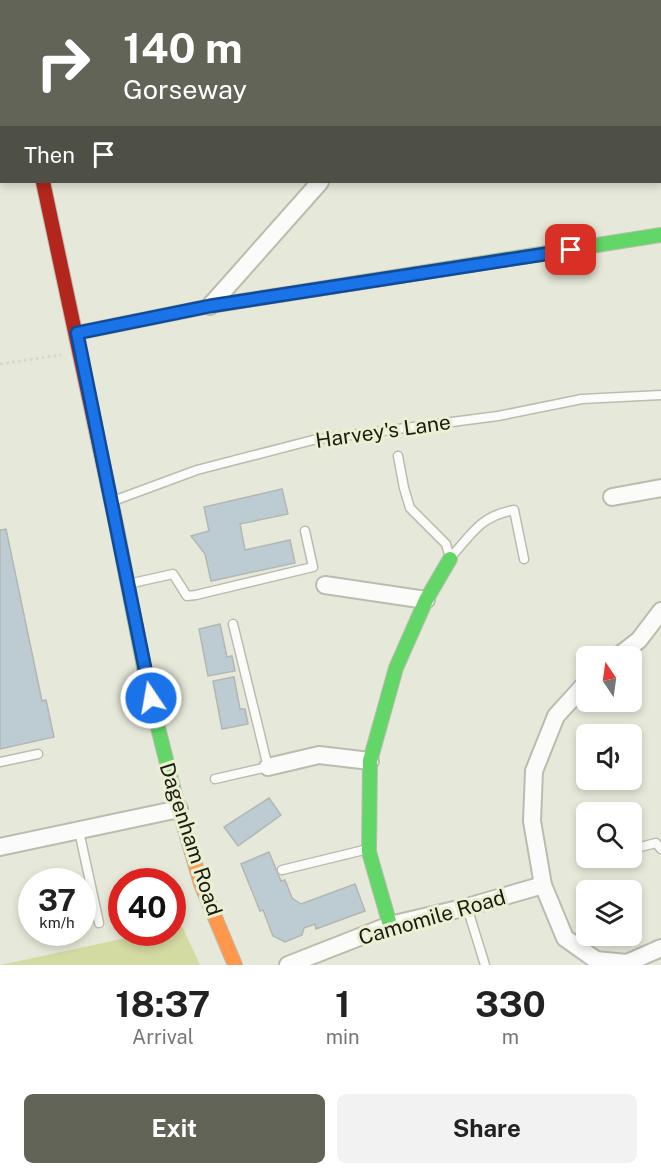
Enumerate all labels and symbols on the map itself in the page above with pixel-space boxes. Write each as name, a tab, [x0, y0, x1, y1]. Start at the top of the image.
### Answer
pin	[545, 224, 596, 275]
street label: Harvey's Lane	[314, 409, 452, 453]
north arrow	[576, 646, 642, 712]
position arrow	[119, 666, 183, 730]
street label: Dagenham Road	[154, 759, 228, 919]
speed limit sign: 40	[108, 868, 186, 946]
street label: Camomile Road	[356, 884, 508, 950]

